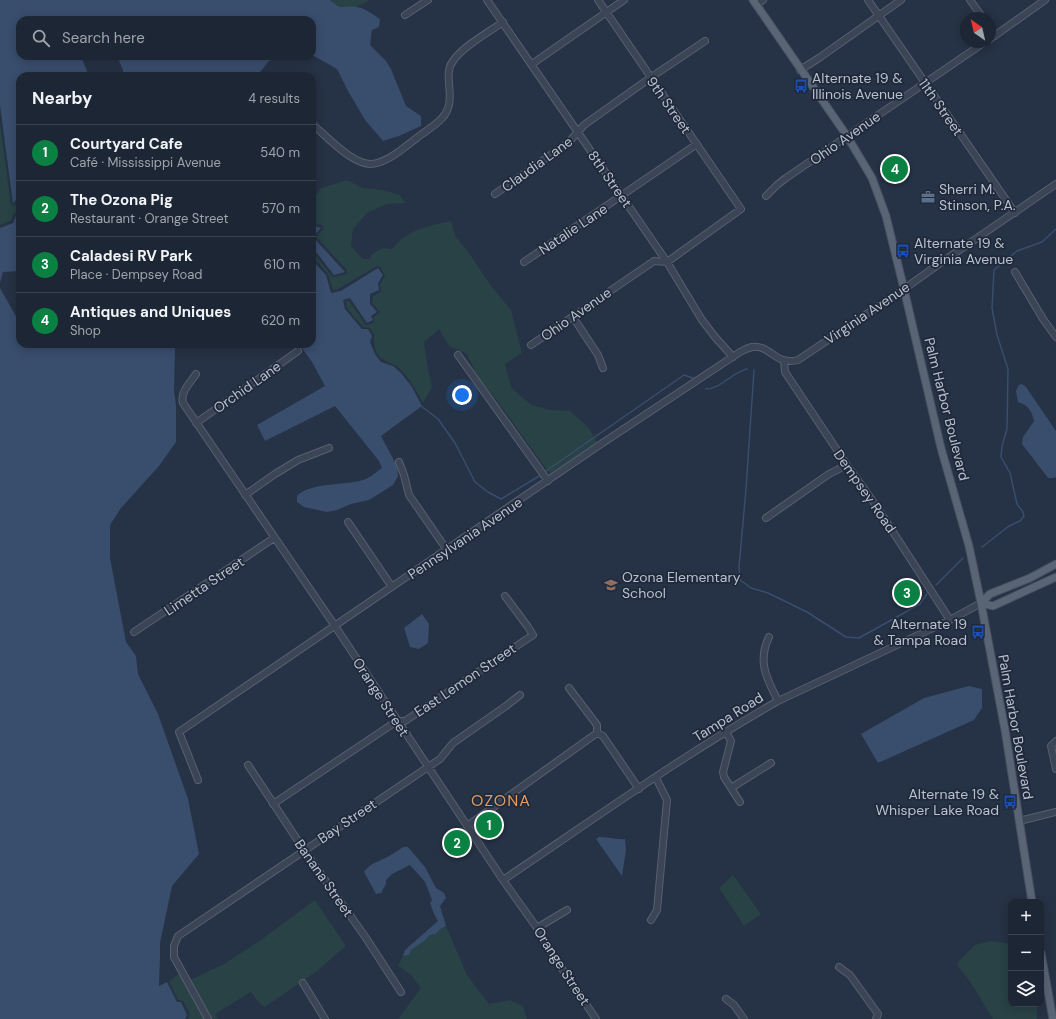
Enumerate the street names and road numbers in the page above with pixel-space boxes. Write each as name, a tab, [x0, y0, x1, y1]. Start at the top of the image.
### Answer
street label: 9th Street	[643, 73, 695, 137]
street label: 11th Street	[915, 75, 967, 139]
street label: Ohio Avenue	[806, 107, 884, 169]
street label: Claudia Lane	[498, 132, 576, 196]
street label: 8th Street	[584, 147, 636, 211]
street label: Natalie Lane	[535, 199, 611, 259]
street label: Virginia Avenue	[821, 278, 913, 348]
street label: Ohio Avenue	[537, 283, 615, 345]
street label: Palm Harbor Boulevard	[920, 336, 974, 482]
street label: Orchid Lane	[210, 357, 284, 417]
street label: Dempsey Road	[830, 446, 900, 536]
street label: Pennsylvania Avenue	[404, 493, 526, 583]
street label: Limetta Street	[160, 553, 248, 619]
street label: East Lemon Street	[411, 639, 519, 721]
street label: Palm Harbor Boulevard	[994, 653, 1038, 801]
street label: Orange Street	[349, 654, 413, 740]
street label: Tampa Road	[689, 688, 767, 746]
street label: Bay Street	[314, 795, 380, 847]
street label: Banana Street	[291, 836, 357, 920]
street label: Orange Street	[530, 923, 594, 1009]

